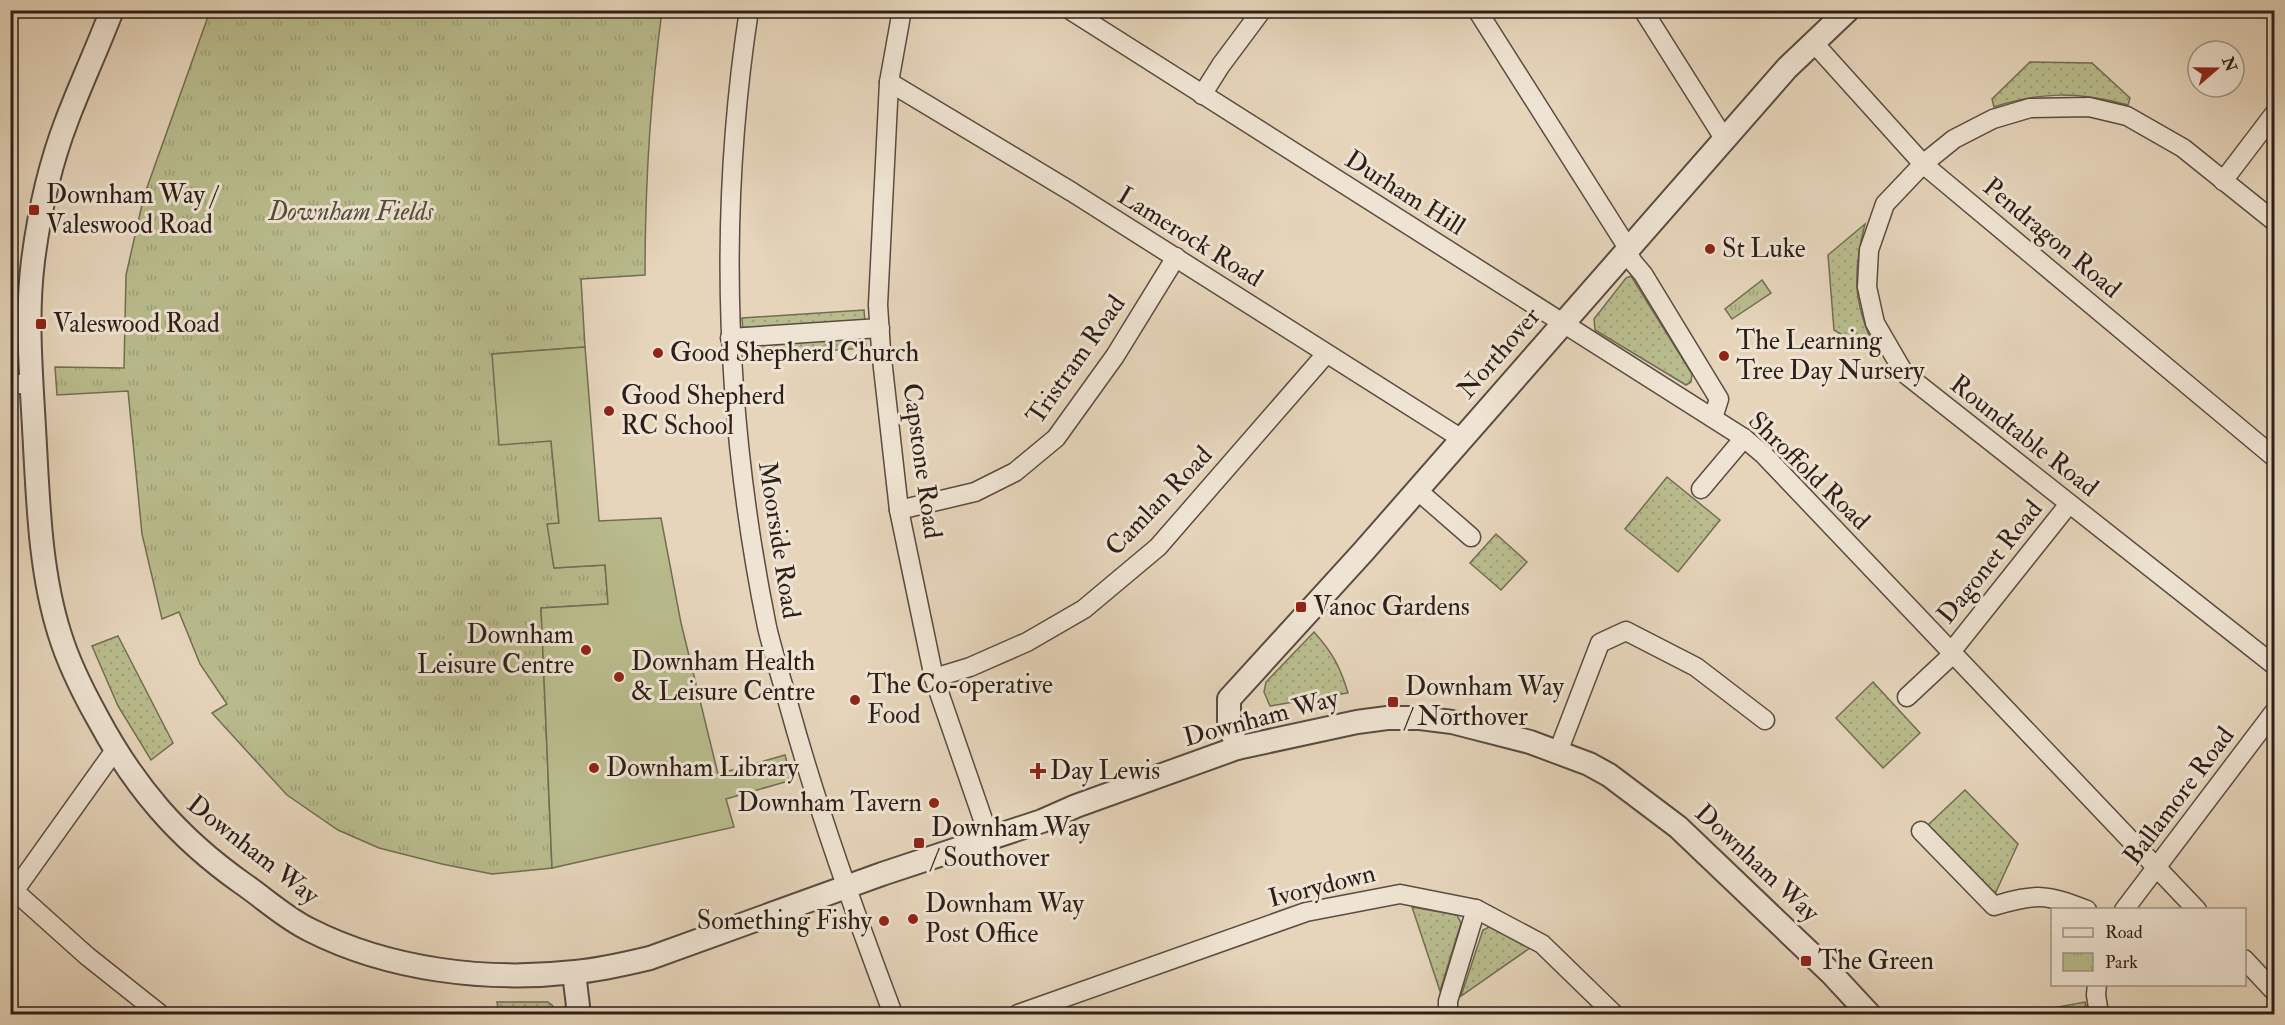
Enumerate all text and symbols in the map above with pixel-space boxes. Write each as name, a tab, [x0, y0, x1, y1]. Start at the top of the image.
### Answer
north arrow	[2186, 39, 2246, 99]
text: N	[2217, 53, 2241, 75]
street label: Durham Hill	[1339, 143, 1471, 243]
street label: Pendragon Road	[1976, 171, 2128, 305]
place label: Downham Way / Valeswood Road	[46, 179, 219, 241]
street label: Lamerock Road	[1111, 180, 1269, 294]
park label: Downham Fields	[268, 196, 434, 228]
marker: Downham Way / Valeswood Road	[27, 203, 41, 217]
place label: St Luke	[1722, 233, 1806, 265]
marker: St Luke	[1703, 242, 1717, 256]
street label: Tristram Road	[1020, 289, 1132, 431]
street label: Northover	[1451, 300, 1548, 405]
place label: Valeswood Road	[53, 308, 220, 340]
marker: Valeswood Road	[34, 317, 48, 331]
place label: The Learning Tree Day Nursery	[1736, 325, 1925, 387]
place label: Good Shepherd Church	[670, 337, 919, 370]
marker: Good Shepherd Church	[651, 346, 665, 360]
marker: The Learning Tree Day Nursery	[1717, 349, 1731, 363]
street label: Roundtable Road	[1943, 368, 2105, 504]
place label: Good Shepherd RC School	[621, 380, 785, 442]
street label: Capstone Road	[894, 381, 949, 541]
marker: Good Shepherd RC School	[602, 404, 616, 418]
street label: Shroffold Road	[1742, 405, 1877, 537]
street label: Camlan Road	[1099, 439, 1219, 563]
street label: Moorside Road	[751, 459, 807, 621]
street label: Dagonet Road	[1930, 494, 2050, 630]
place label: Vanoc Gardens	[1313, 591, 1470, 623]
marker: Vanoc Gardens	[1294, 600, 1308, 614]
place label: Downham Leisure Centre	[417, 619, 574, 681]
marker: Downham Leisure Centre	[579, 643, 593, 657]
place label: Downham Health & Leisure Centre	[631, 646, 815, 708]
place label: The Co-operative Food	[867, 669, 1053, 731]
marker: Downham Health & Leisure Centre	[612, 670, 626, 684]
place label: Downham Way / Northover	[1403, 671, 1565, 733]
street label: Downham Way	[1180, 682, 1342, 754]
marker: The Co-operative Food	[848, 693, 862, 707]
marker: Downham Way / Northover	[1386, 695, 1400, 709]
street label: Ballamore Road	[2117, 720, 2241, 871]
place label: Downham Library	[606, 752, 799, 784]
place label: Day Lewis	[1050, 755, 1160, 787]
marker: Downham Library	[587, 761, 601, 775]
marker: Day Lewis	[1031, 764, 1045, 778]
place label: Downham Tavern	[737, 787, 922, 819]
street label: Downham Way	[181, 788, 326, 912]
marker: Downham Tavern	[927, 796, 941, 810]
street label: Downham Way	[1688, 797, 1826, 929]
place label: Downham Way / Southover	[929, 812, 1091, 874]
marker: Downham Way / Southover	[912, 836, 926, 850]
street label: Ivorydown	[1265, 857, 1379, 915]
place label: Downham Way Post Office	[925, 888, 1085, 950]
place label: Something Fishy	[697, 905, 873, 937]
legend	[2051, 908, 2246, 986]
marker: Downham Way Post Office	[906, 912, 920, 926]
marker: Something Fishy	[877, 914, 891, 928]
text: Road	[2105, 921, 2143, 944]
place label: The Green	[1818, 945, 1934, 977]
text: Park	[2105, 951, 2138, 974]
marker: The Green	[1799, 954, 1813, 968]

